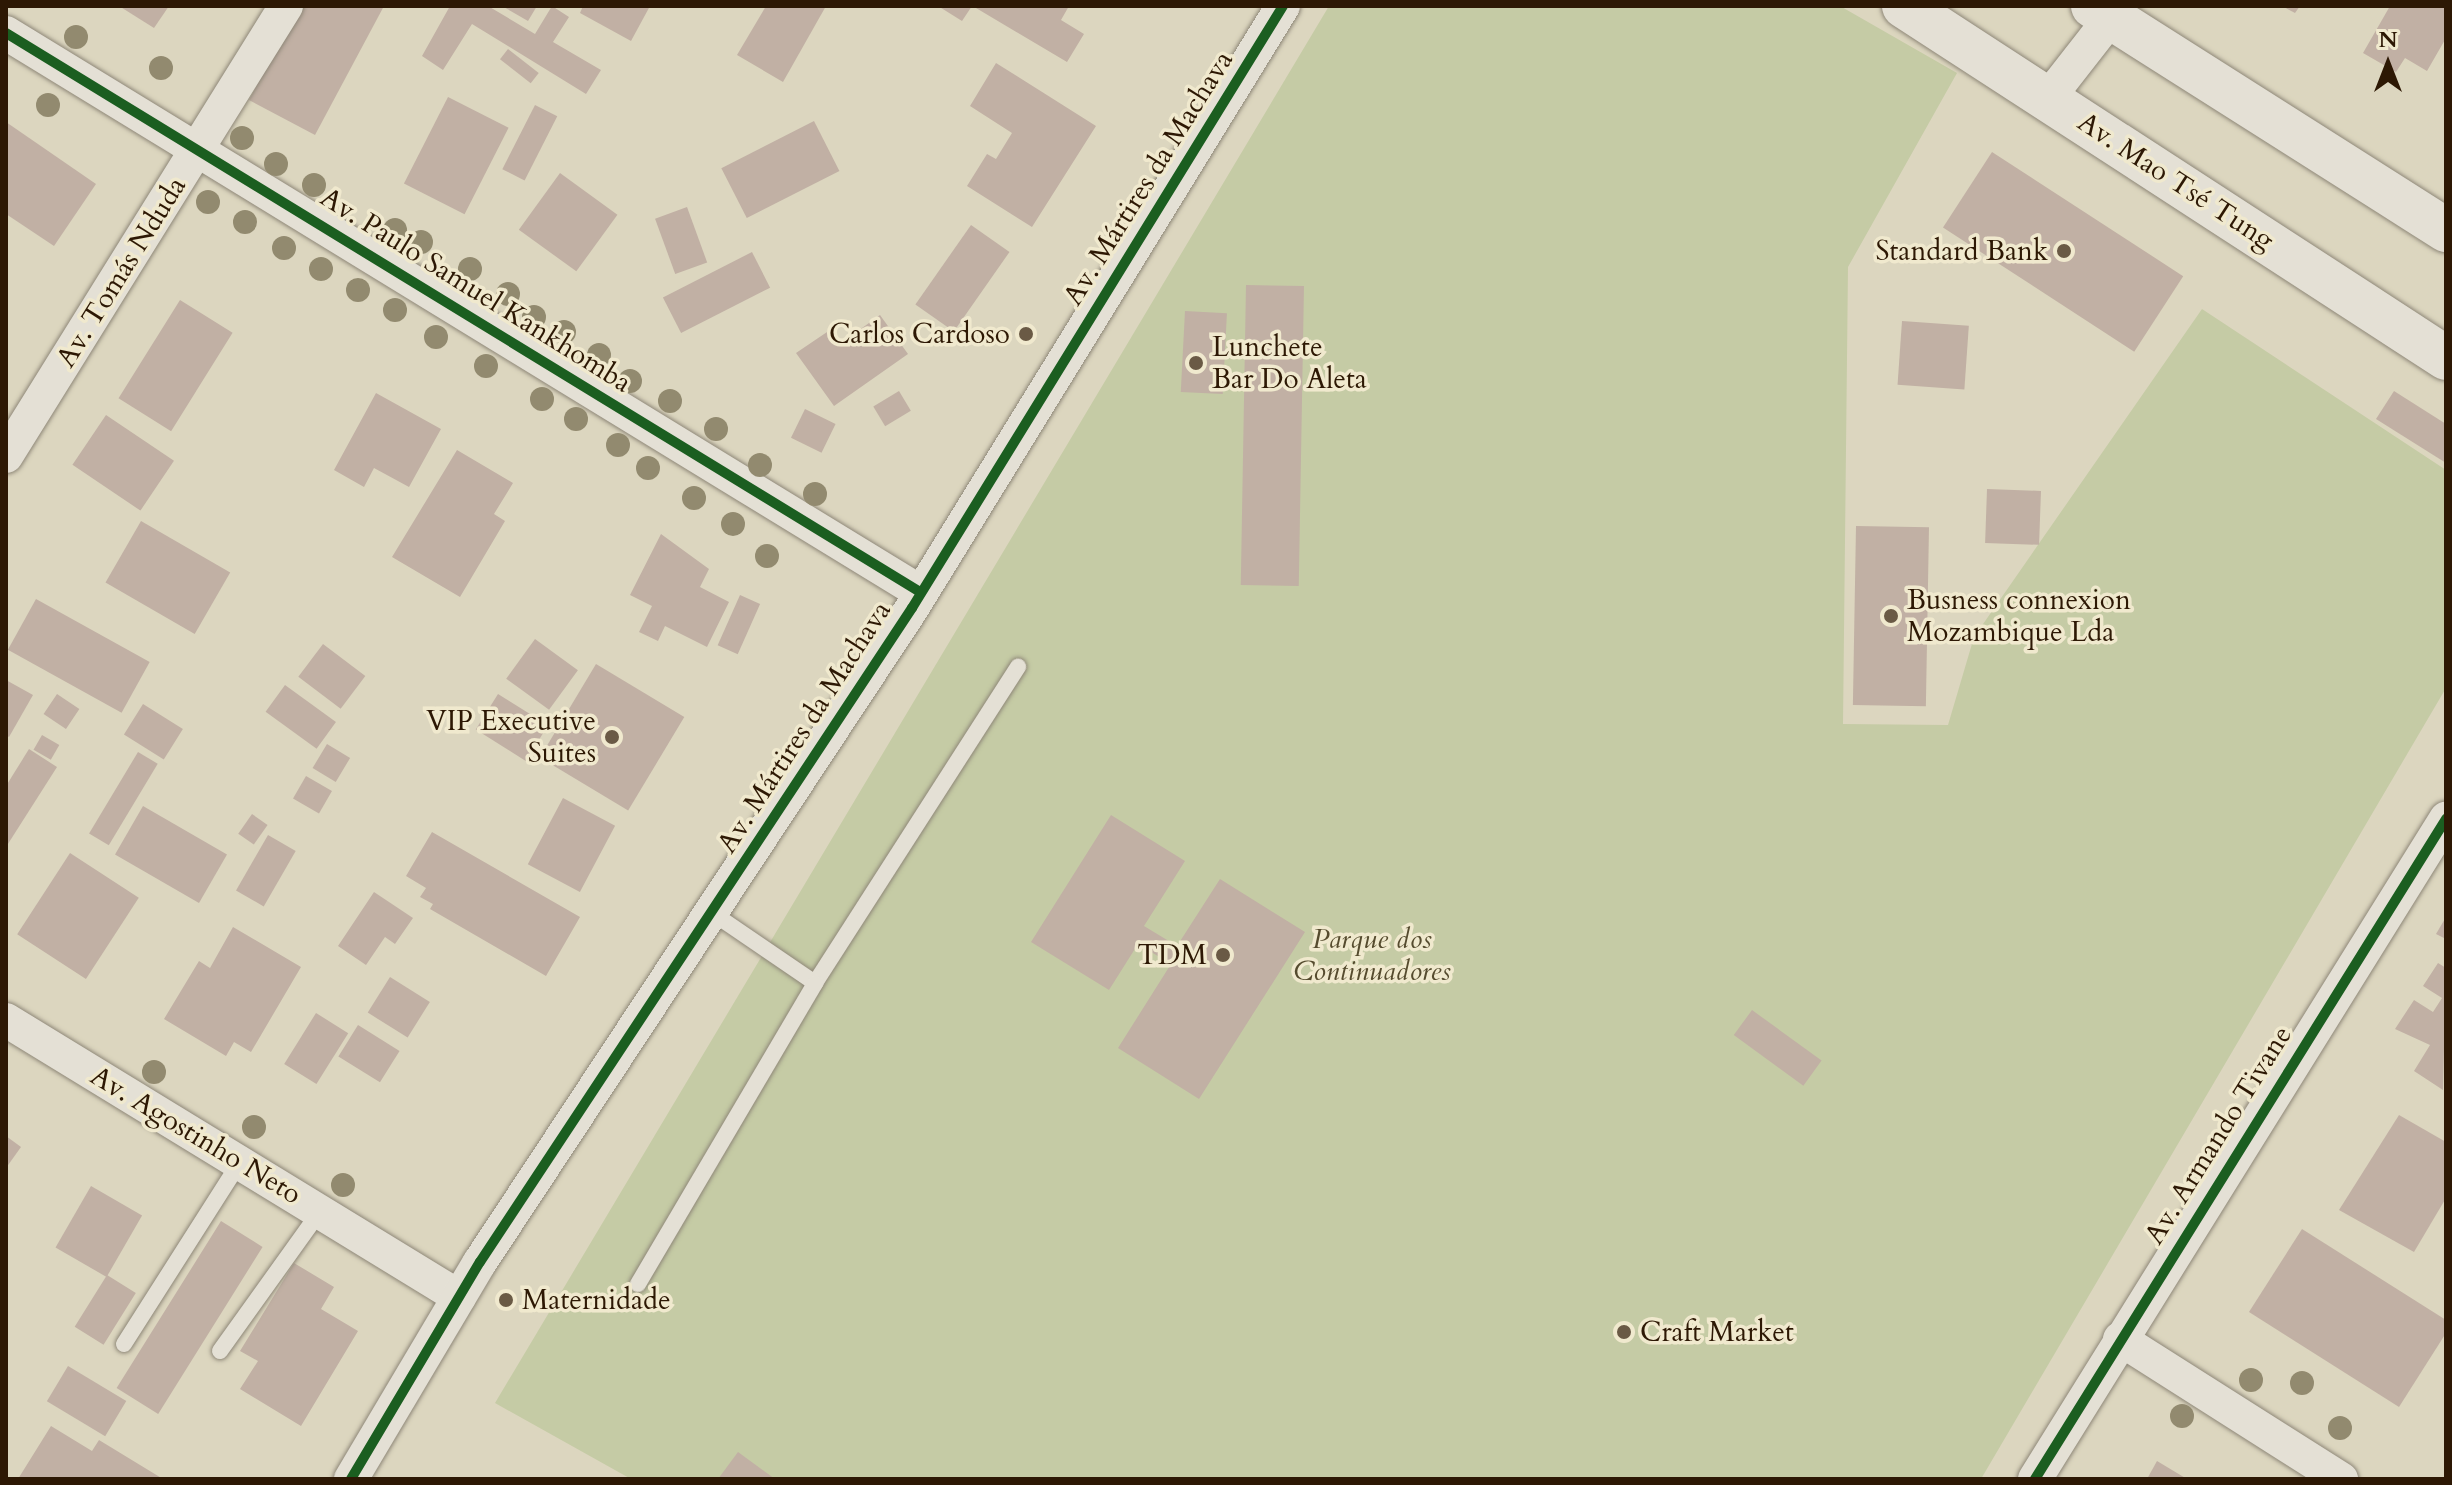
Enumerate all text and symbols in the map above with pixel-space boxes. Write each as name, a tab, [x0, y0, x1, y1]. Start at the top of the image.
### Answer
north arrow	[2348, 24, 2428, 104]
text: N	[2378, 25, 2398, 55]
street label: Av. Mártires da Machava	[1056, 45, 1240, 311]
street label: Av. Mao Tsé Tung	[2071, 105, 2281, 257]
street label: Av. Tomás Nduda	[49, 171, 193, 373]
street label: Av. Paulo Samuel Kankhomba	[314, 180, 638, 400]
place label: Standard Bank	[1875, 234, 2048, 268]
marker: Standard Bank	[2055, 242, 2073, 260]
place label: Carlos Cardoso	[829, 317, 1010, 351]
marker: Carlos Cardoso	[1017, 325, 1035, 343]
place label: Lunchete Bar Do Aleta	[1212, 330, 1367, 396]
marker: Lunchete Bar Do Aleta	[1187, 354, 1205, 372]
place label: Busness connexion Mozambique Lda	[1907, 583, 2131, 649]
street label: Av. Mártires da Machava	[710, 595, 898, 859]
marker: Busness connexion Mozambique Lda	[1882, 607, 1900, 625]
place label: VIP Executive Suites	[426, 704, 596, 770]
marker: VIP Executive Suites	[603, 728, 621, 746]
park label: Parque dos Continuadores	[1293, 922, 1451, 988]
place label: TDM	[1137, 938, 1207, 972]
marker: TDM	[1214, 946, 1232, 964]
street label: Av. Armando Tivane	[2137, 1019, 2299, 1251]
street label: Av. Agostinho Neto	[84, 1059, 308, 1211]
place label: Maternidade	[522, 1283, 671, 1317]
marker: Maternidade	[497, 1291, 515, 1309]
place label: Craft Market	[1640, 1315, 1794, 1349]
marker: Craft Market	[1615, 1323, 1633, 1341]

